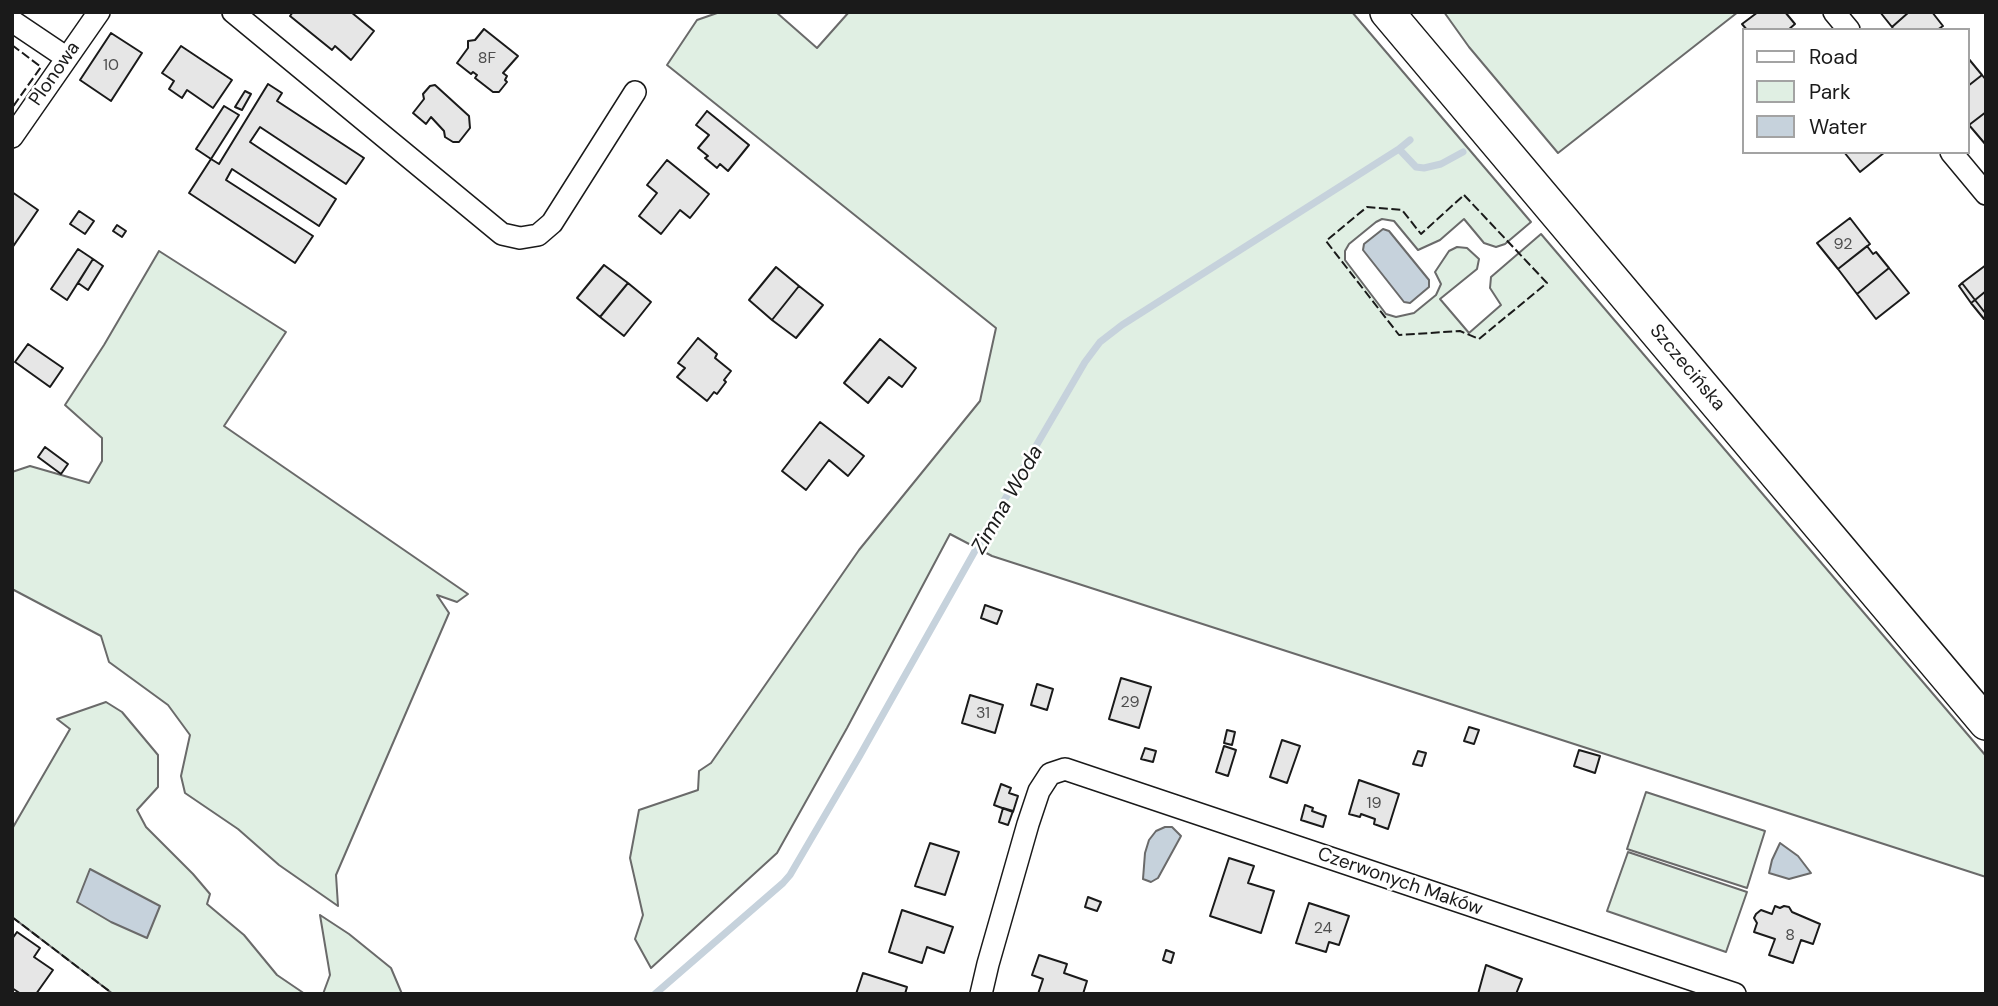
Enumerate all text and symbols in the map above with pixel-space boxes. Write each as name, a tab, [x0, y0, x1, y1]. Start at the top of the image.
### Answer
legend	[1742, 28, 1970, 154]
street label: Plonowa	[25, 38, 85, 110]
text: Road	[1809, 43, 1858, 71]
house number: 8F	[478, 49, 496, 69]
house number: 10	[103, 56, 119, 76]
text: Park	[1809, 78, 1850, 106]
text: Water	[1809, 113, 1867, 141]
house number: 92	[1834, 235, 1852, 255]
street label: Szczecińska	[1644, 320, 1730, 416]
water label: Zimna Woda	[967, 441, 1049, 559]
house number: 29	[1120, 693, 1140, 713]
house number: 31	[976, 704, 990, 724]
house number: 19	[1366, 794, 1382, 814]
street label: Czerwonych Maków	[1314, 843, 1486, 921]
house number: 24	[1314, 919, 1332, 939]
house number: 8	[1785, 926, 1795, 946]

